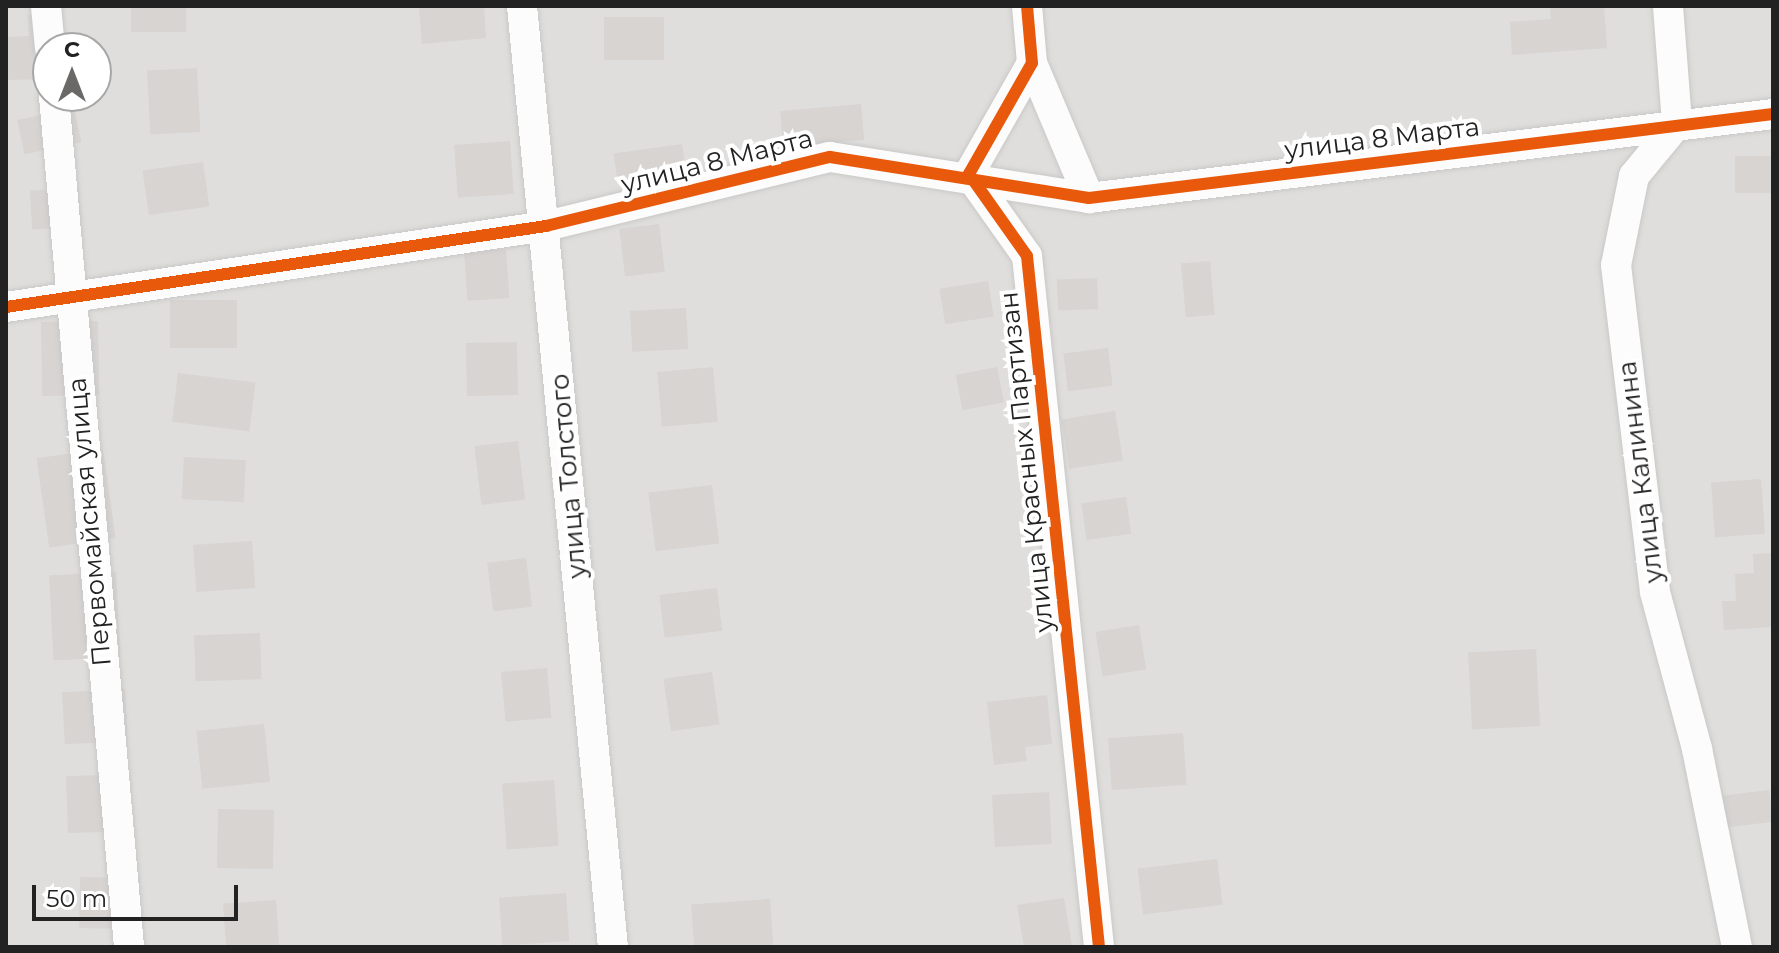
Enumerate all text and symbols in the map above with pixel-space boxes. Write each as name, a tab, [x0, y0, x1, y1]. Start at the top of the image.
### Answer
north arrow	[32, 32, 112, 112]
text: С	[64, 36, 80, 63]
street label: улица 8 Марта	[1283, 112, 1481, 166]
street label: улица 8 Марта	[618, 123, 816, 201]
street label: улица Красных Партизан	[994, 290, 1060, 634]
street label: улица Калинина	[1612, 359, 1670, 585]
street label: улица Толстого	[545, 372, 593, 580]
street label: Первомайская улица	[62, 376, 118, 668]
scale bar	[36, 869, 242, 919]
text: 50 m	[46, 884, 107, 913]

